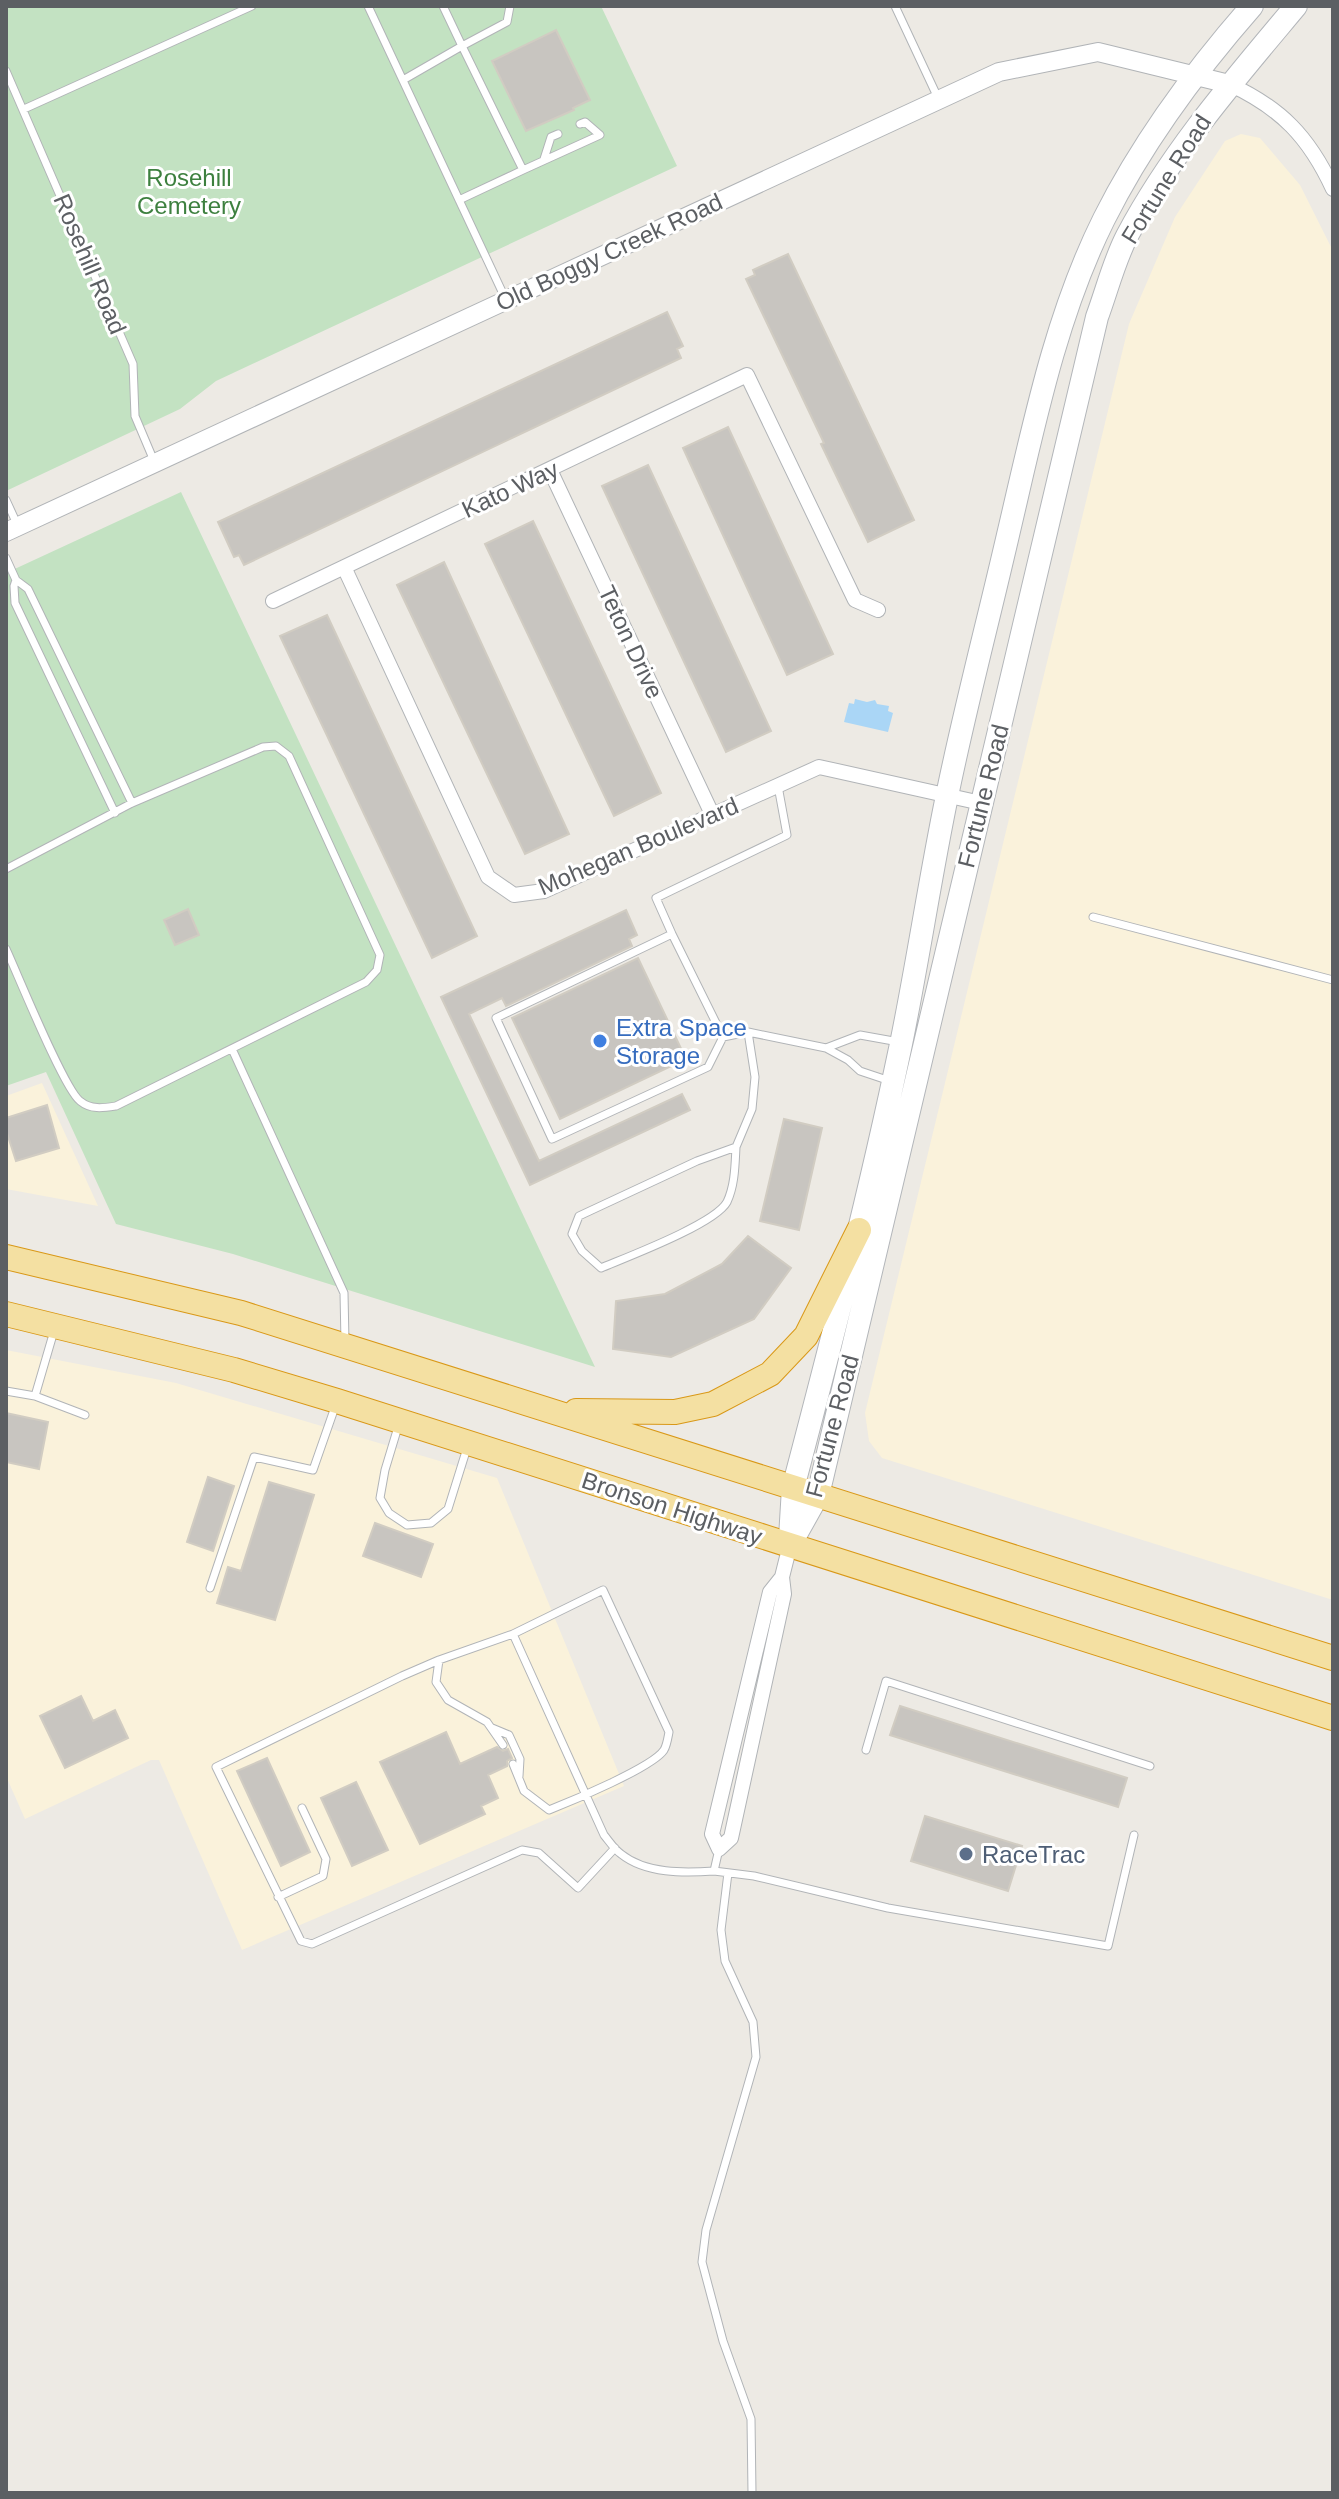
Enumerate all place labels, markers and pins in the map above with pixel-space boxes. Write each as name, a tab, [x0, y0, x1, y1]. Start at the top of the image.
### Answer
place label: Extra Space Storage	[616, 1014, 747, 1069]
marker: Extra Space Storage	[591, 1032, 609, 1050]
place label: RaceTrac	[982, 1841, 1085, 1868]
marker: RaceTrac	[957, 1845, 975, 1863]

